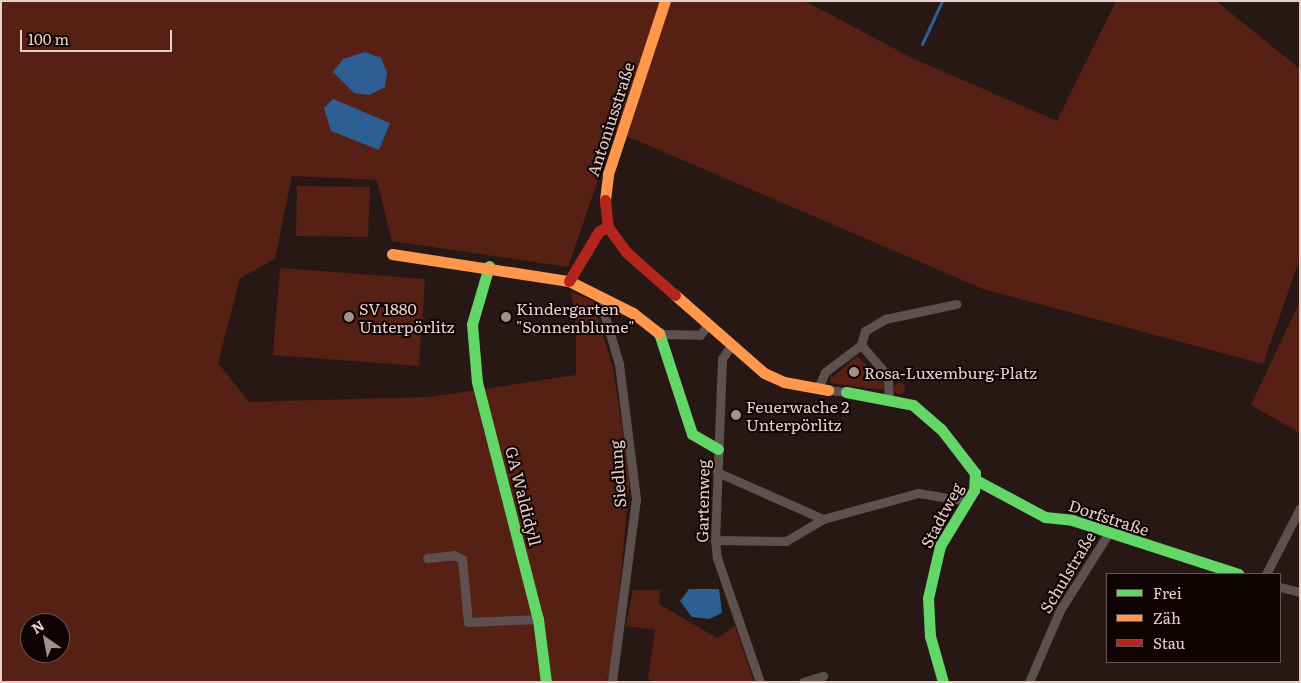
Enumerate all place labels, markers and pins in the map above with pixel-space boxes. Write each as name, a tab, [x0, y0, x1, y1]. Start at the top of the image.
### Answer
place label: SV 1880 Unterpörlitz	[359, 298, 455, 336]
place label: Kindergarten "Sonnenblume"	[516, 298, 634, 336]
marker: SV 1880 Unterpörlitz	[343, 311, 355, 323]
marker: Kindergarten "Sonnenblume"	[500, 311, 512, 323]
place label: Rosa-Luxemburg-Platz	[864, 362, 1037, 382]
marker: Rosa-Luxemburg-Platz	[848, 366, 860, 378]
place label: Feuerwache 2 Unterpörlitz	[746, 396, 849, 434]
marker: Feuerwache 2 Unterpörlitz	[730, 409, 742, 421]

